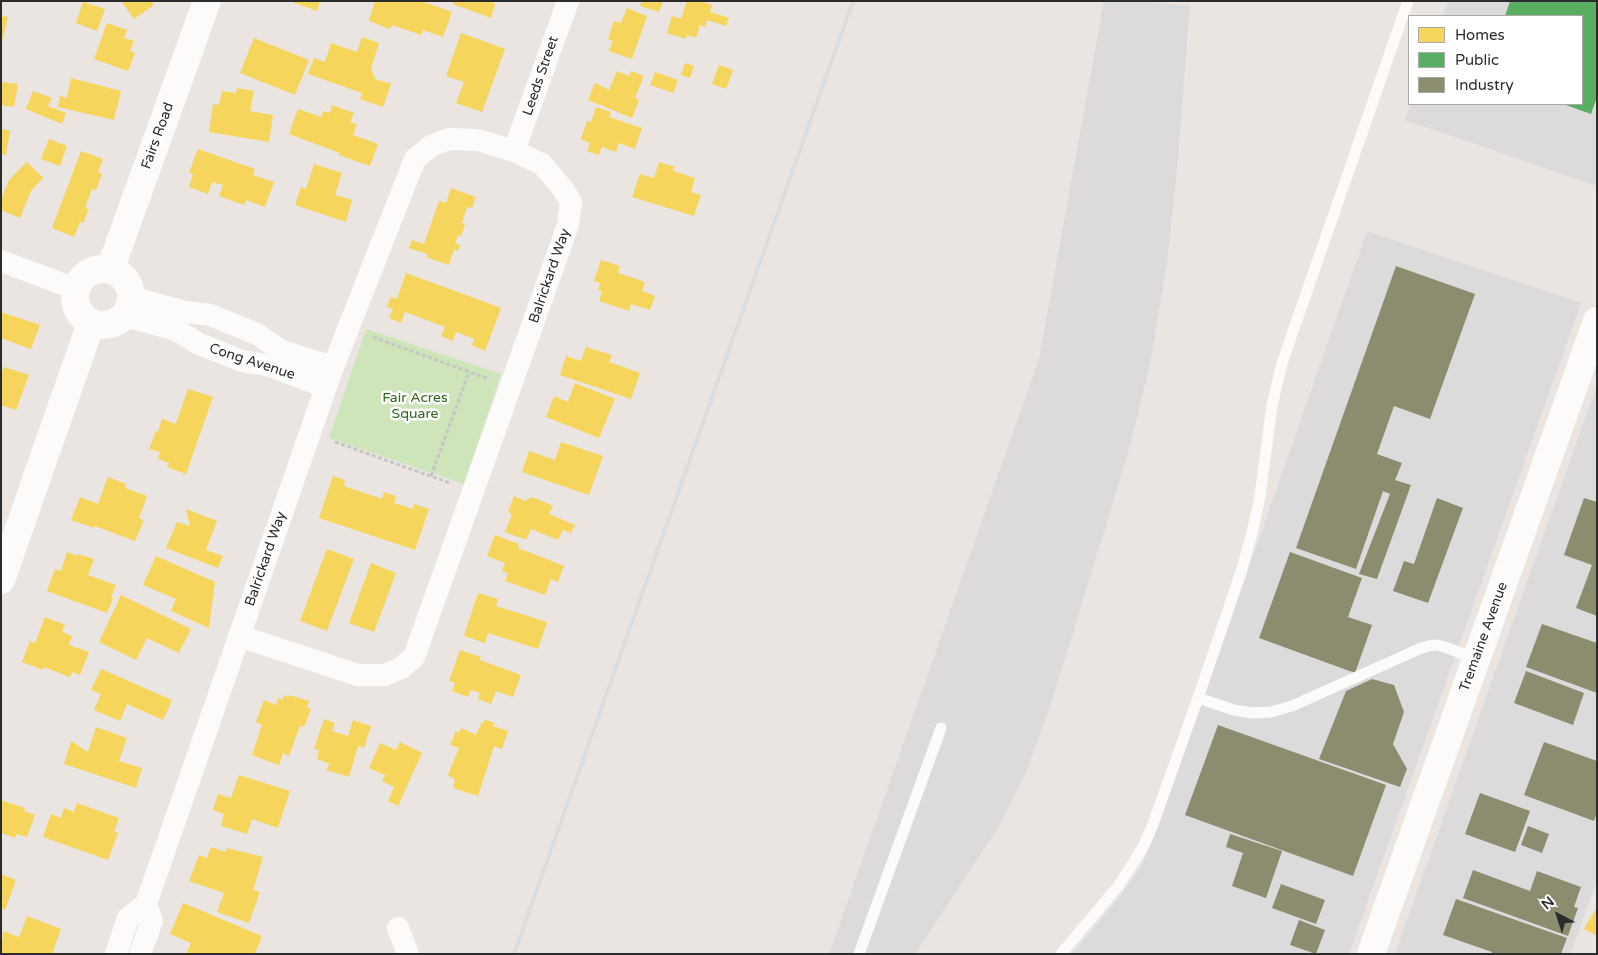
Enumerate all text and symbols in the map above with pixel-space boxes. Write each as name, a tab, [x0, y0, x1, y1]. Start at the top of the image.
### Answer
legend	[1408, 15, 1583, 105]
text: Homes	[1455, 26, 1505, 44]
street label: Leeds Street	[520, 34, 562, 118]
text: Public	[1455, 51, 1499, 69]
text: Industry	[1455, 76, 1514, 94]
street label: Fairs Road	[138, 100, 178, 172]
street label: Balrickard Way	[526, 226, 574, 326]
street label: Cong Avenue	[207, 340, 297, 384]
park label: Fair Acres Square	[382, 390, 448, 422]
street label: Balrickard Way	[242, 509, 290, 609]
street label: Tremaine Avenue	[1456, 580, 1512, 694]
north arrow	[1533, 890, 1583, 940]
text: N	[1538, 893, 1558, 913]

